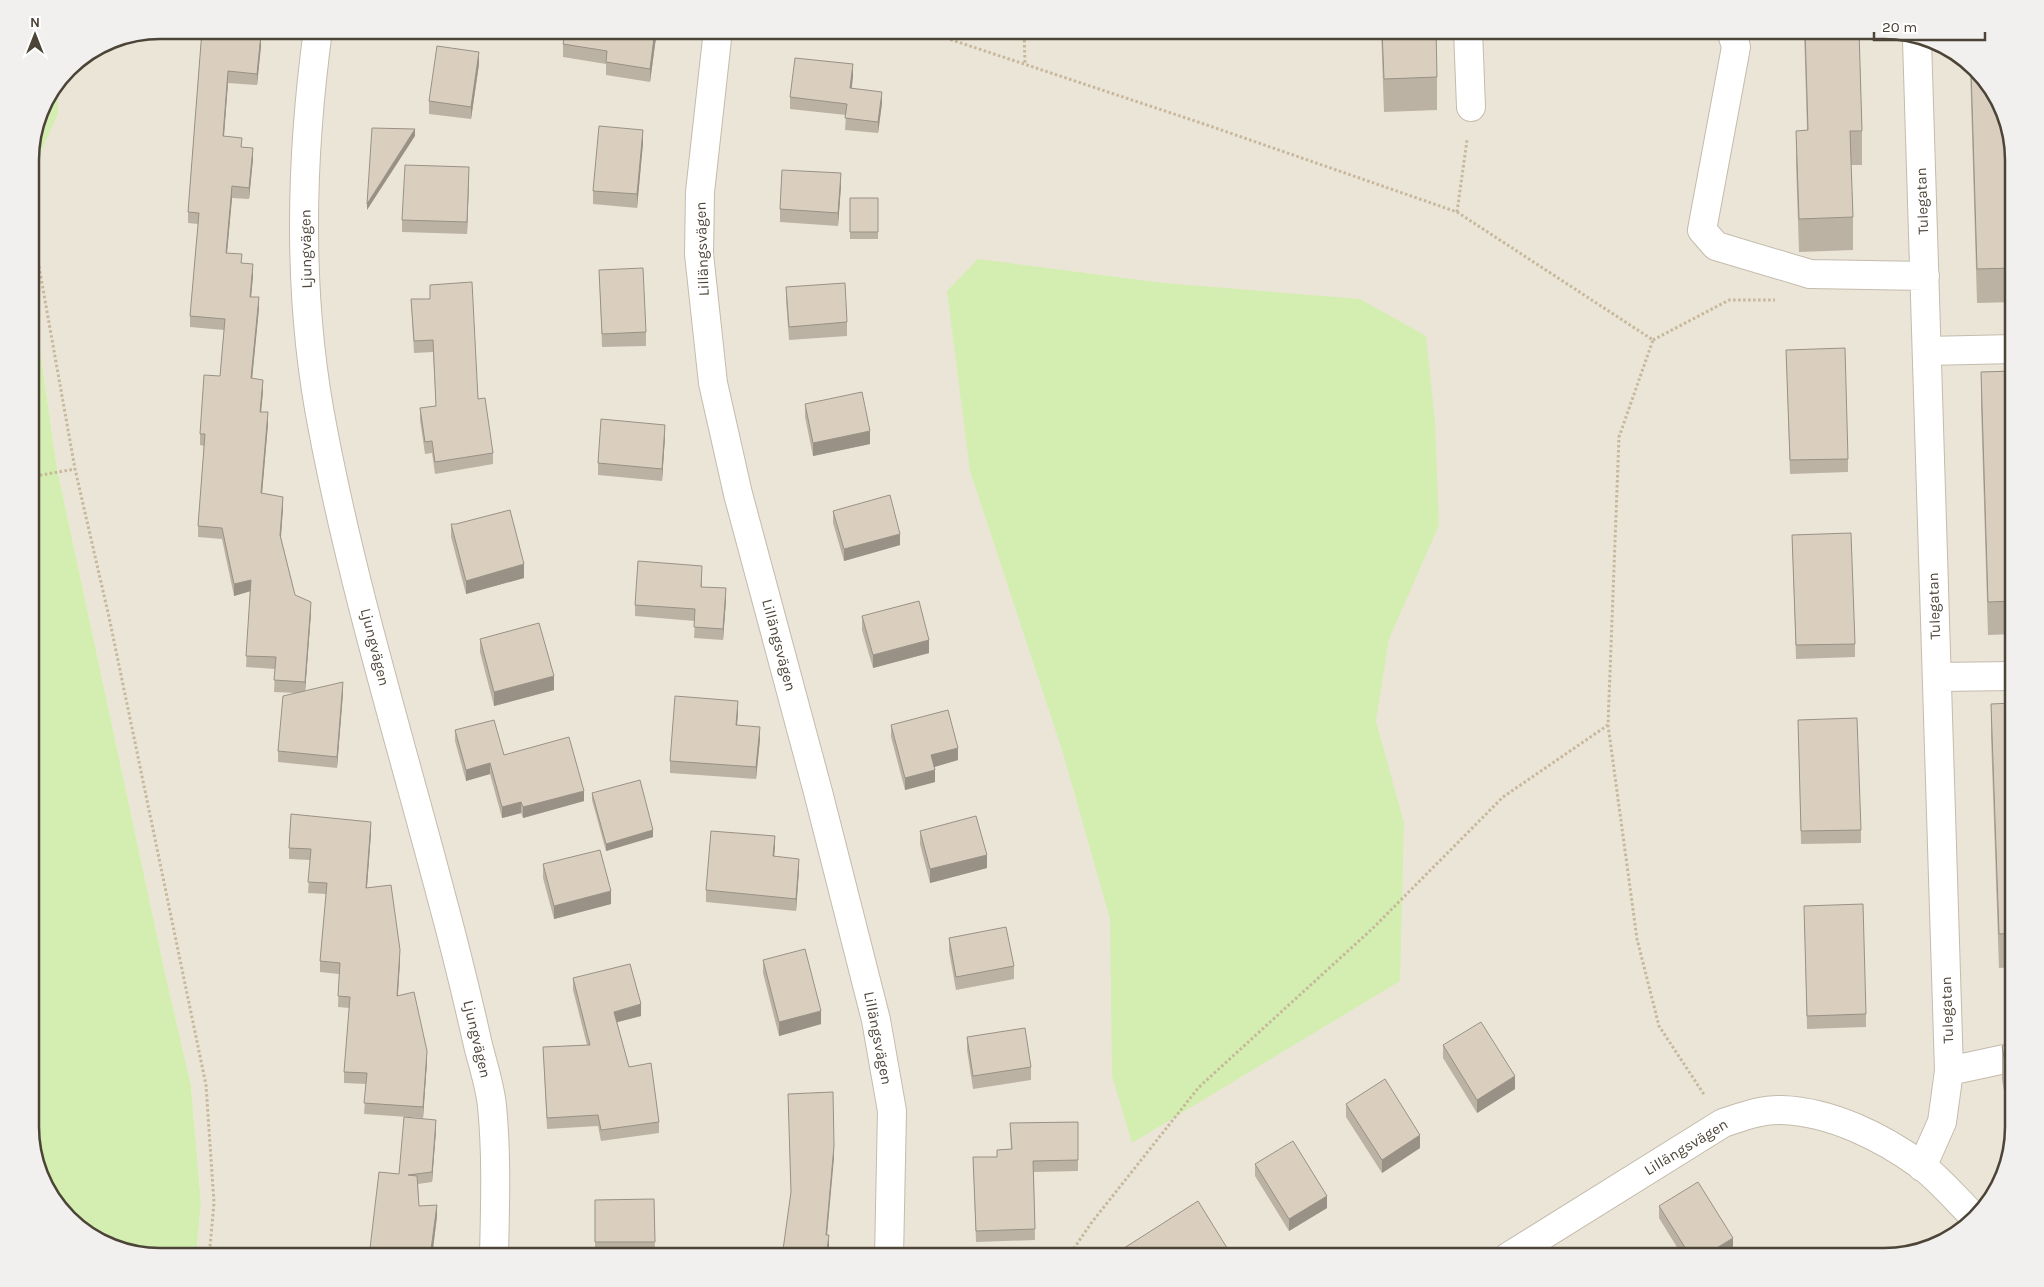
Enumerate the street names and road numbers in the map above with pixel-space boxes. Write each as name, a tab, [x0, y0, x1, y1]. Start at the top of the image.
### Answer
street label: Tulegatan	[1912, 167, 1932, 235]
street label: Lillängsvägen	[691, 201, 713, 297]
street label: Ljungvägen	[296, 209, 316, 289]
street label: Tulegatan	[1924, 572, 1944, 640]
street label: Lillängsvägen	[758, 597, 800, 693]
street label: Ljungvägen	[357, 606, 393, 688]
street label: Tulegatan	[1937, 976, 1957, 1044]
street label: Lillängsvägen	[860, 990, 896, 1086]
street label: Ljungvägen	[459, 998, 495, 1080]
street label: Lillängsvägen	[1641, 1115, 1731, 1179]

